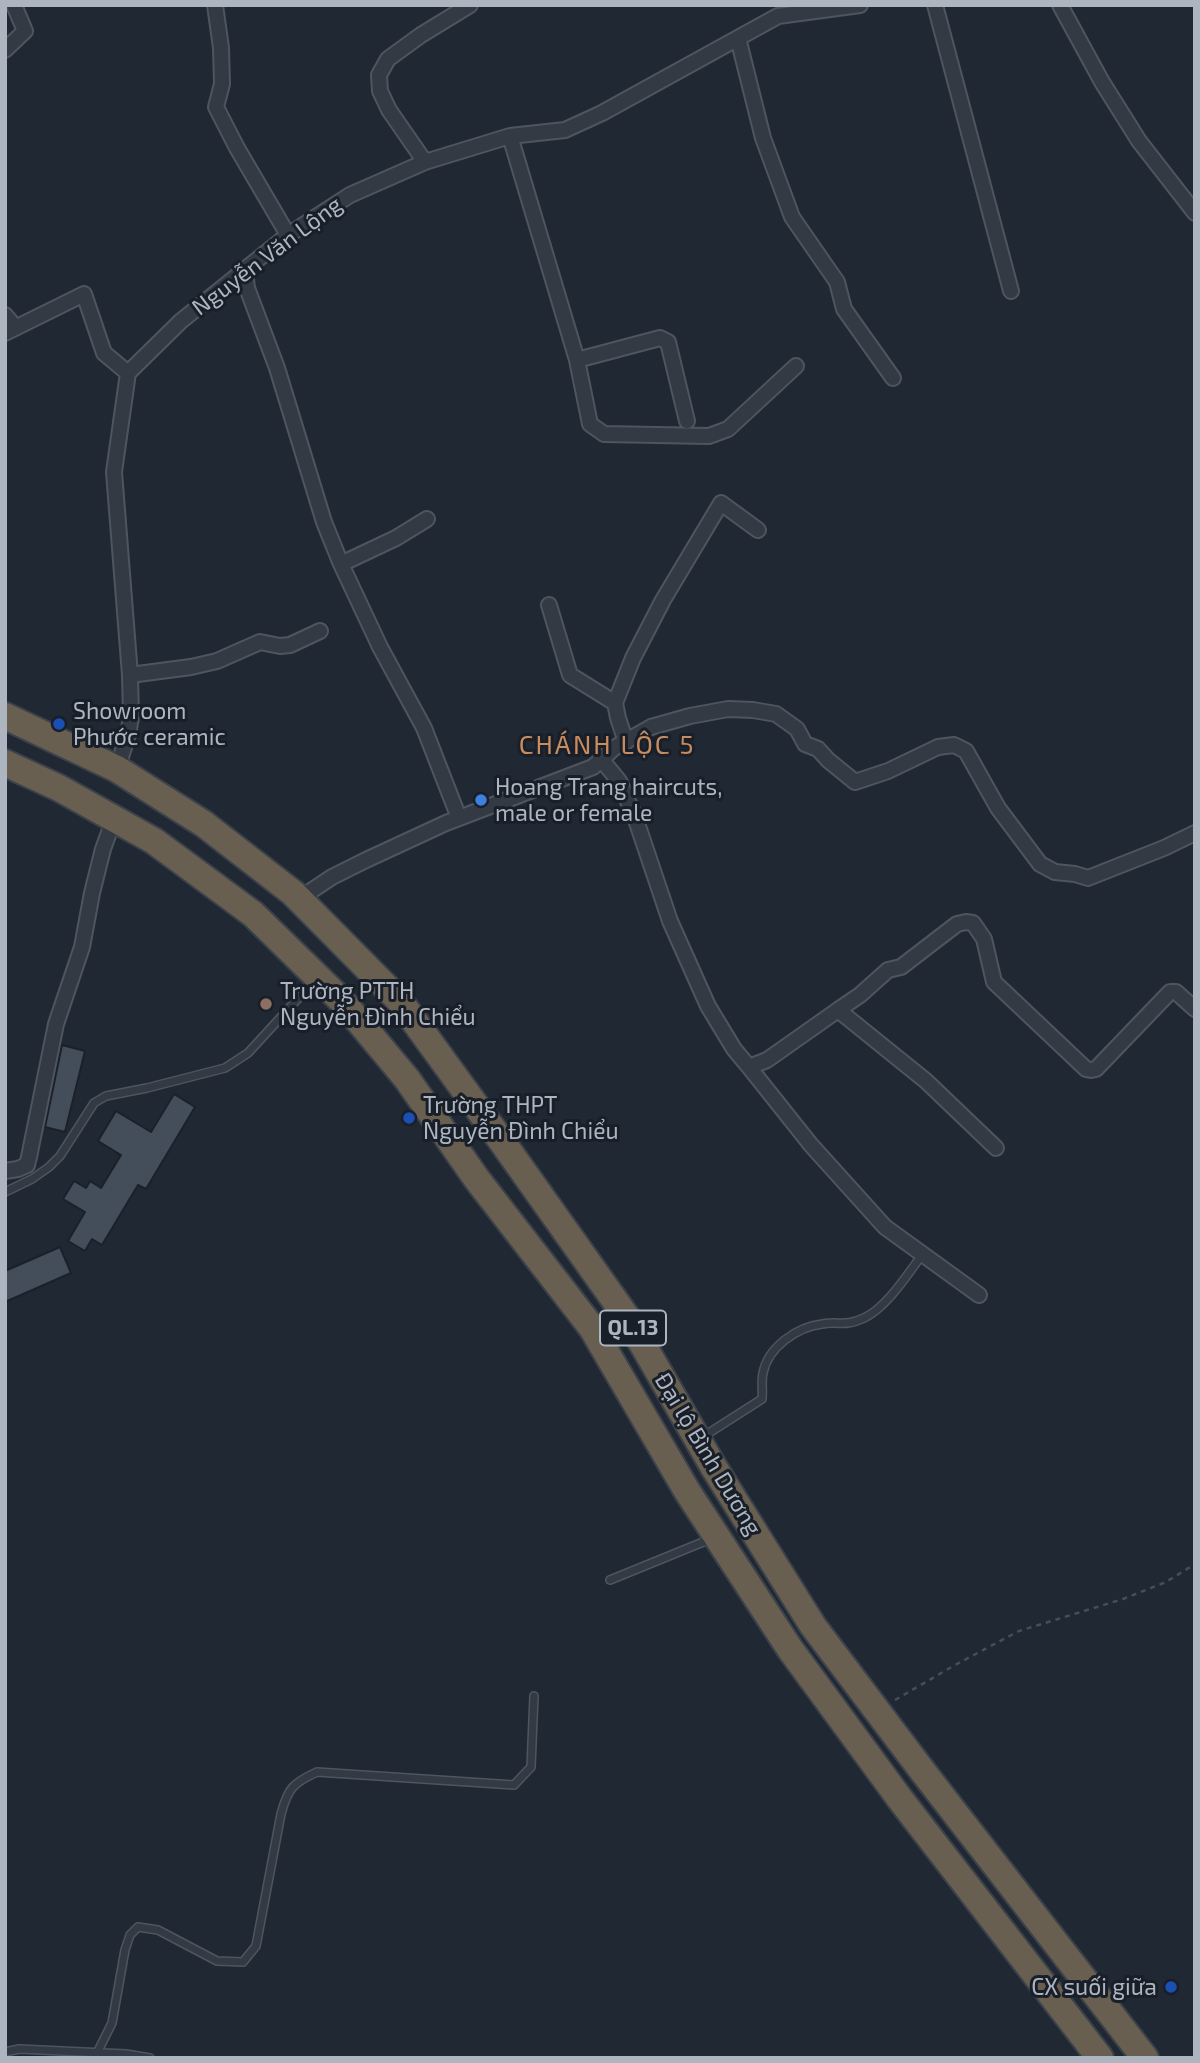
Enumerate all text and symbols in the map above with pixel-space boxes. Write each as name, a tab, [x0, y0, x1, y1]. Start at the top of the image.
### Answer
street label: Nguyễn Văn Lộng	[187, 191, 347, 321]
place label: Showroom Phước ceramic	[73, 697, 226, 751]
marker: Showroom Phước ceramic	[51, 716, 67, 732]
district label: CHÁNH LỘC 5	[520, 729, 694, 761]
place label: Hoang Trang haircuts, male or female	[495, 773, 722, 827]
marker: Hoang Trang haircuts, male or female	[473, 792, 489, 808]
place label: Trường PTTH Nguyễn Đình Chiểu	[280, 977, 476, 1031]
marker: Trường PTTH Nguyễn Đình Chiểu	[258, 996, 274, 1012]
place label: Trường THPT Nguyễn Đình Chiểu	[423, 1091, 619, 1145]
marker: Trường THPT Nguyễn Đình Chiểu	[401, 1110, 417, 1126]
road number: QL.13	[600, 1310, 666, 1346]
street label: Đại lộ Bình Dương	[649, 1368, 767, 1540]
place label: CX suối giữa	[1031, 1973, 1157, 2001]
marker: CX suối giữa	[1163, 1979, 1179, 1995]

